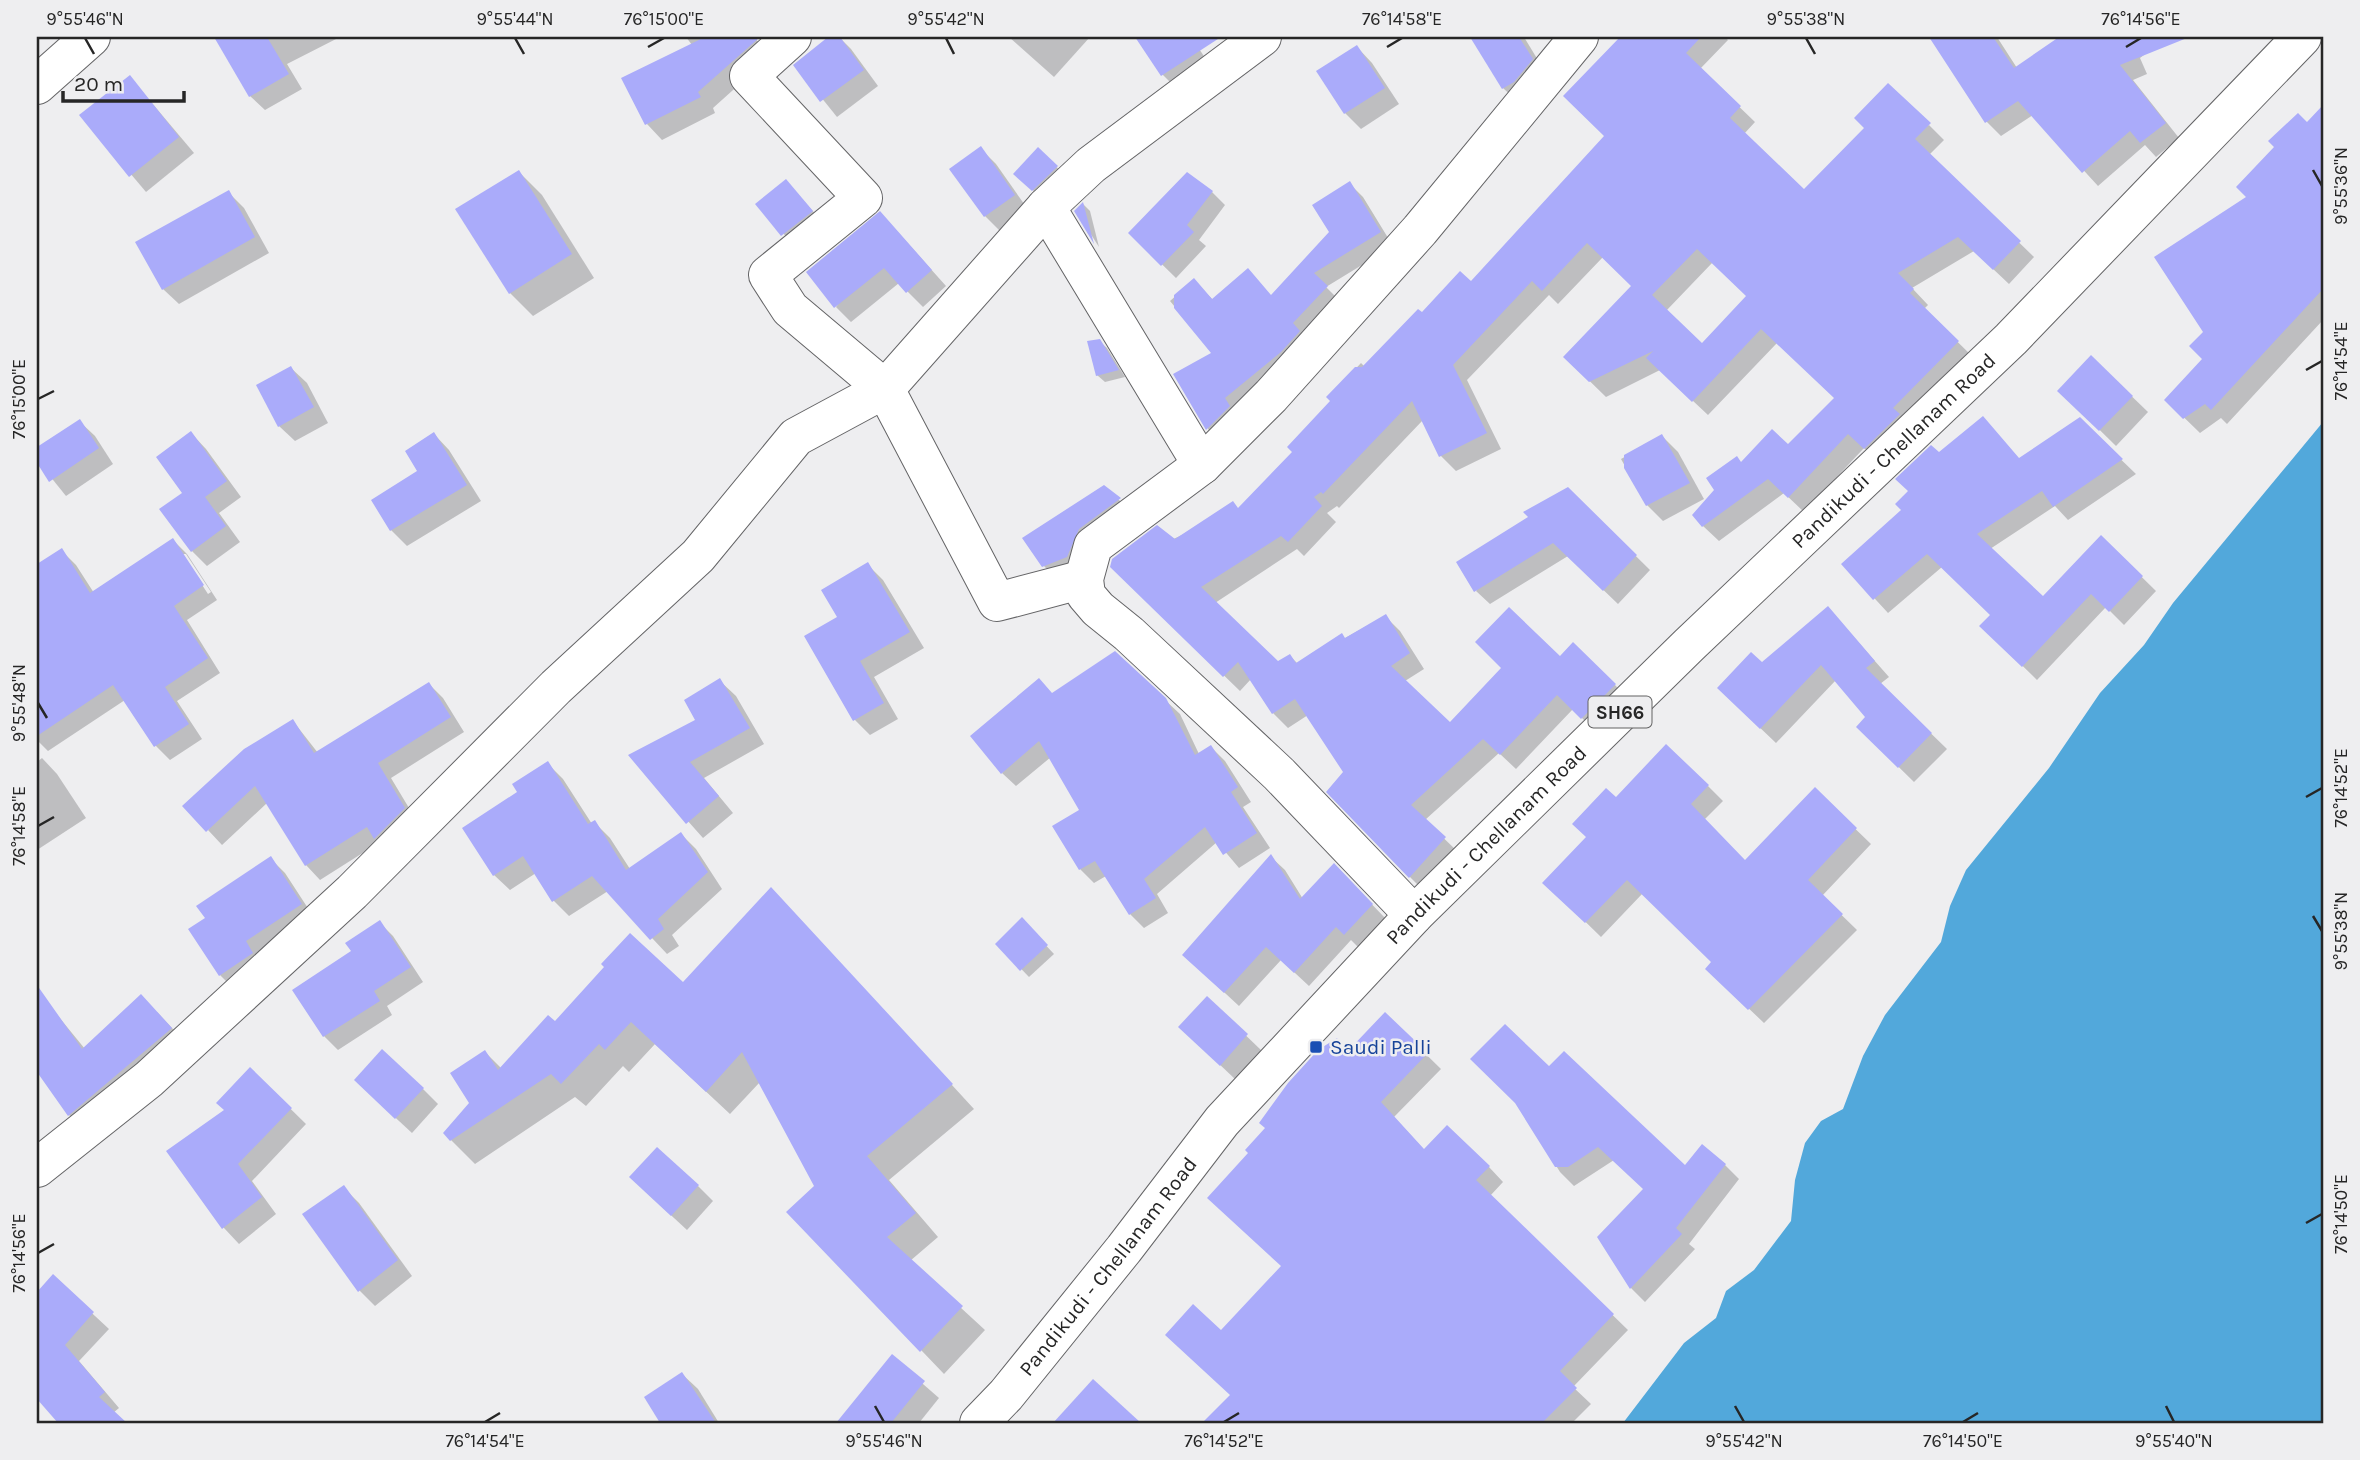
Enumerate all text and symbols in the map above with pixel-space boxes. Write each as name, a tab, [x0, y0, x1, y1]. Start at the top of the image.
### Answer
text: 9°55'46"N	[46, 8, 124, 30]
text: 9°55'44"N	[476, 8, 554, 30]
text: 76°15'00"E	[624, 8, 704, 30]
text: 9°55'42"N	[907, 8, 985, 30]
text: 76°14'58"E	[1362, 8, 1442, 30]
text: 9°55'38"N	[1767, 8, 1845, 30]
text: 76°14'56"E	[2101, 8, 2181, 30]
scale bar	[63, 60, 184, 104]
text: 20 m	[74, 72, 123, 96]
text: 9°55'36"N	[2330, 147, 2352, 225]
text: 76°14'54"E	[2330, 321, 2352, 401]
street label: Pandikudi - Chellanam Road	[1787, 348, 2000, 553]
text: 76°15'00"E	[8, 359, 30, 439]
text: 9°55'48"N	[8, 664, 30, 742]
road number: SH66	[1588, 696, 1652, 727]
street label: Pandikudi - Chellanam Road	[1381, 741, 1591, 949]
text: 76°14'52"E	[2330, 748, 2352, 828]
text: 76°14'58"E	[8, 786, 30, 866]
text: 9°55'38"N	[2330, 892, 2352, 970]
place label: Saudi Palli	[1330, 1035, 1432, 1059]
marker: Saudi Palli	[1308, 1039, 1324, 1055]
street label: Pandikudi - Chellanam Road	[1014, 1152, 1202, 1381]
text: 76°14'50"E	[2330, 1174, 2352, 1254]
text: 76°14'56"E	[8, 1213, 30, 1293]
text: 76°14'54"E	[445, 1430, 525, 1452]
text: 9°55'46"N	[845, 1430, 923, 1452]
text: 76°14'52"E	[1184, 1430, 1264, 1452]
text: 9°55'42"N	[1705, 1430, 1783, 1452]
text: 76°14'50"E	[1923, 1430, 2003, 1452]
text: 9°55'40"N	[2135, 1430, 2213, 1452]

